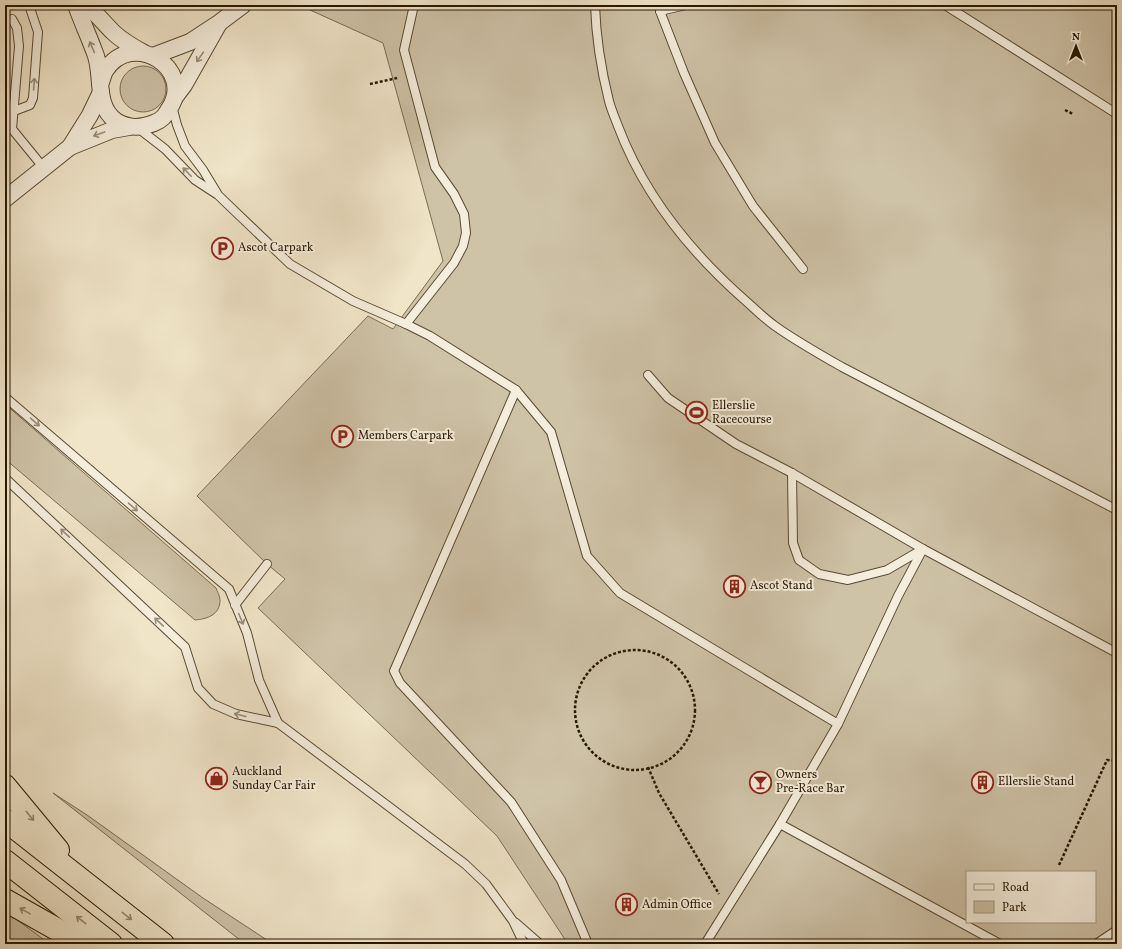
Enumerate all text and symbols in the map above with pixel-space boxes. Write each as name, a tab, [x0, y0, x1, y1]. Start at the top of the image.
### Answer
north arrow	[1056, 26, 1096, 66]
text: N	[1072, 30, 1080, 45]
one-way arrow	[88, 42, 96, 54]
one-way arrow	[196, 51, 204, 62]
one-way arrow	[30, 78, 37, 91]
one-way arrow	[93, 131, 105, 139]
one-way arrow	[182, 167, 192, 177]
parking icon: Ascot Carpark	[209, 235, 235, 261]
place label: Ascot Carpark	[238, 240, 314, 256]
place label: Ellerslie Racecourse	[712, 398, 772, 428]
sports icon: Ellerslie Racecourse	[684, 400, 710, 426]
one-way arrow	[29, 418, 40, 427]
parking icon: Members Carpark	[330, 423, 356, 449]
place label: Members Carpark	[358, 428, 454, 444]
one-way arrow	[128, 503, 139, 512]
one-way arrow	[59, 529, 70, 538]
building icon: Ascot Stand	[721, 573, 747, 599]
place label: Ascot Stand	[750, 578, 813, 594]
one-way arrow	[238, 612, 245, 624]
one-way arrow	[154, 618, 164, 627]
one-way arrow	[234, 710, 247, 718]
place label: Auckland Sunday Car Fair	[232, 764, 315, 794]
shop icon: Auckland Sunday Car Fair	[203, 766, 229, 792]
place label: Owners Pre-Race Bar	[776, 767, 844, 797]
bar icon: Owners Pre-Race Bar	[747, 769, 773, 795]
building icon: Ellerslie Stand	[970, 769, 996, 795]
place label: Ellerslie Stand	[998, 774, 1075, 790]
one-way arrow	[25, 811, 34, 822]
legend	[966, 871, 1096, 923]
text: Road	[1002, 880, 1029, 896]
building icon: Admin Office	[614, 892, 640, 918]
place label: Admin Office	[642, 897, 712, 913]
text: Park	[1002, 900, 1027, 916]
one-way arrow	[19, 907, 31, 915]
one-way arrow	[122, 912, 133, 921]
one-way arrow	[75, 916, 86, 924]

